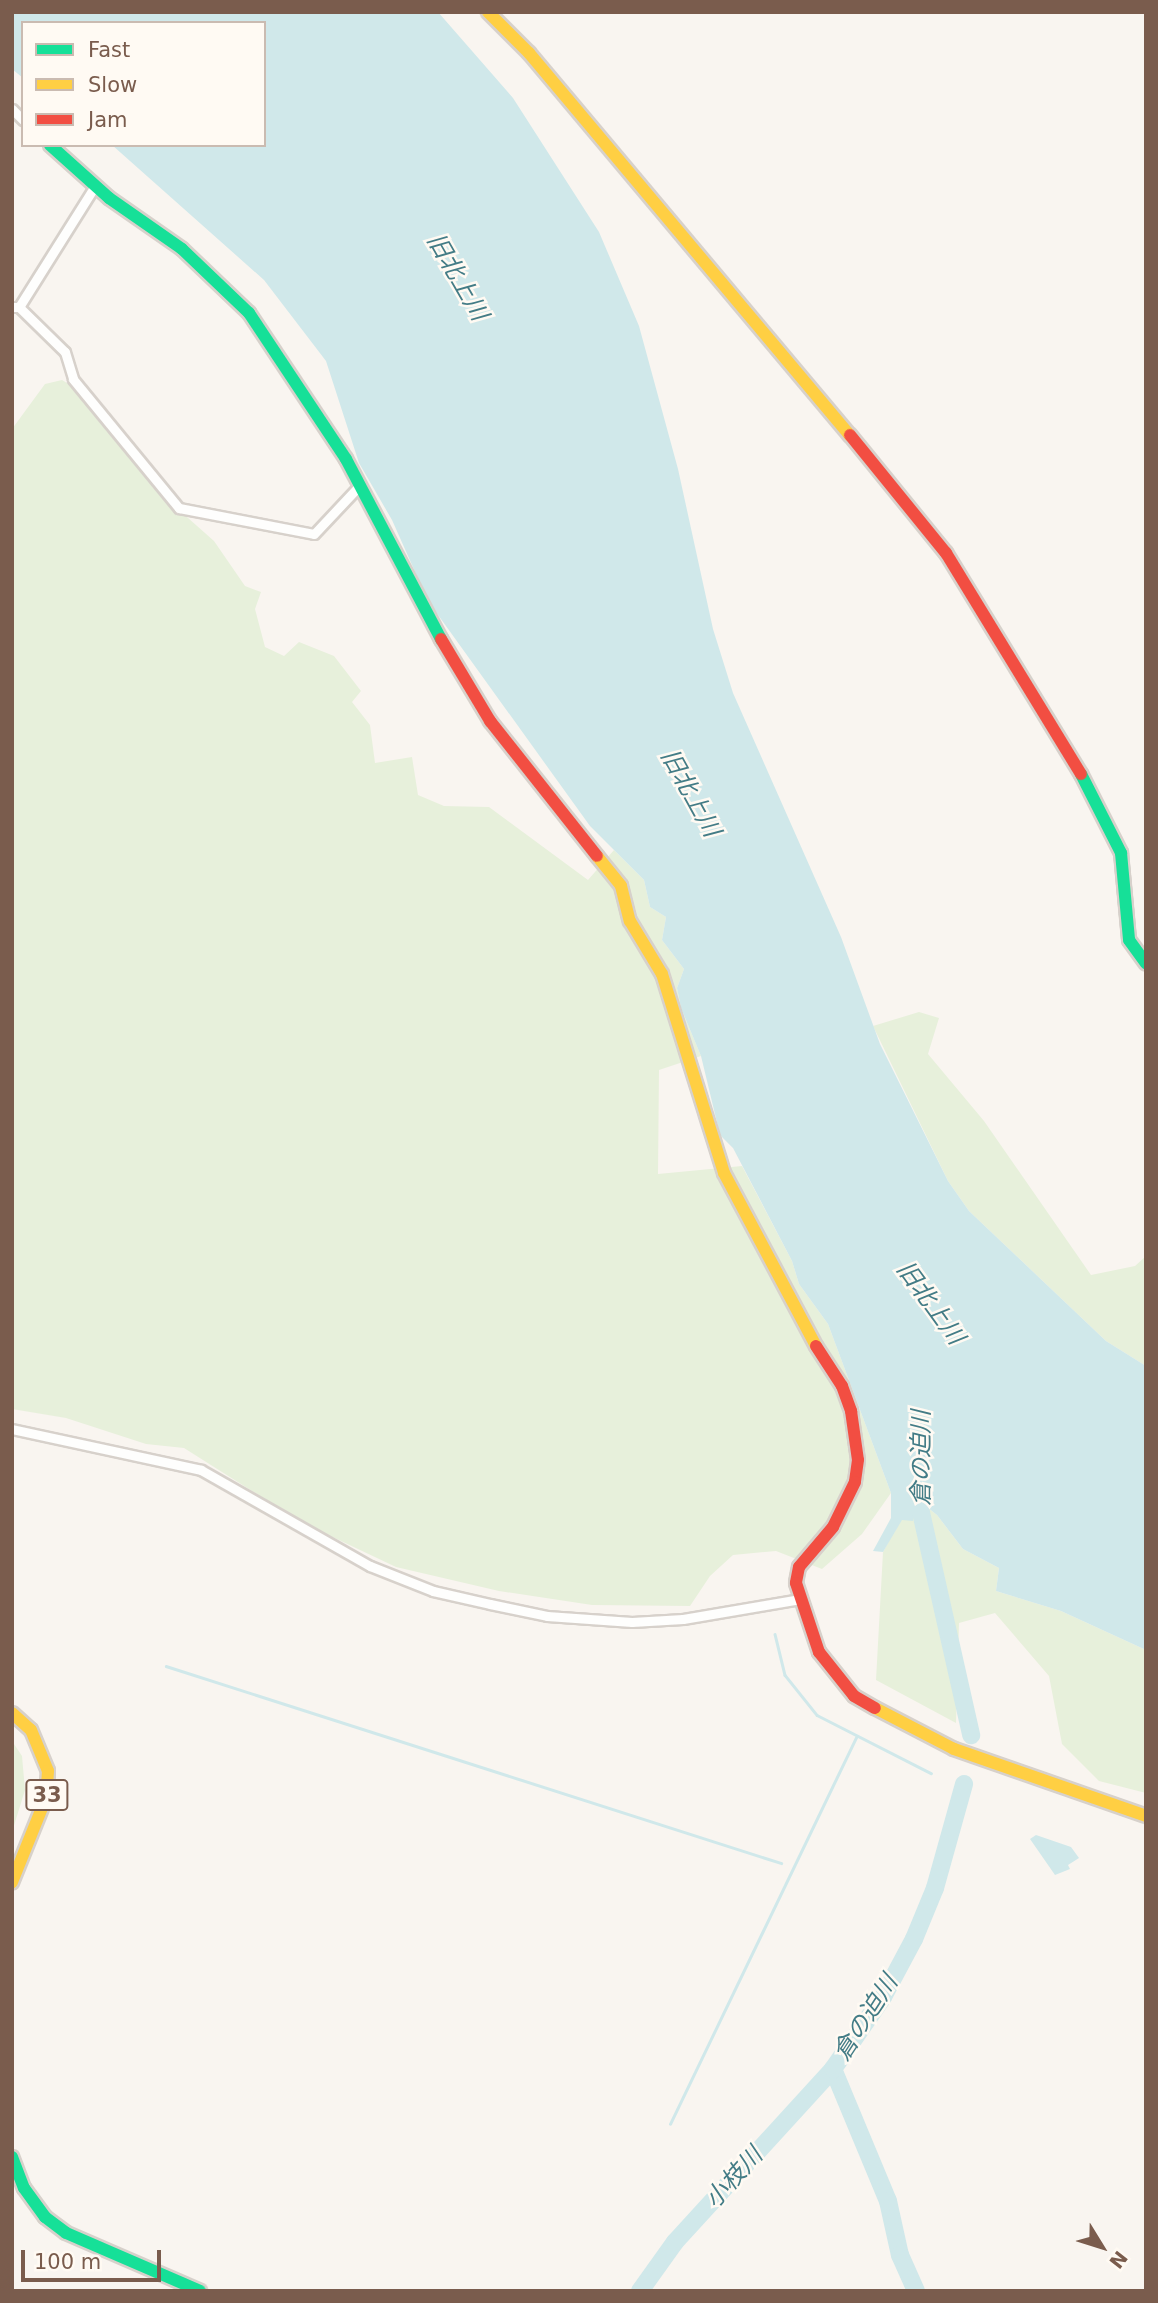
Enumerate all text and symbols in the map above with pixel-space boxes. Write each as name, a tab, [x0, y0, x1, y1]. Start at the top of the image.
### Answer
legend	[21, 21, 266, 147]
text: Fast	[88, 38, 130, 62]
text: Slow	[88, 73, 137, 97]
text: Jam	[88, 108, 128, 132]
water label: 旧北上川	[421, 228, 493, 326]
water label: 旧北上川	[654, 744, 726, 842]
water label: 旧北上川	[890, 1256, 970, 1350]
water label: 倉の迫川	[908, 1410, 936, 1506]
road number: 33	[24, 1778, 70, 1812]
water label: 倉の迫川	[828, 1970, 904, 2066]
water label: 小枝川	[699, 2142, 769, 2214]
north arrow	[1067, 2212, 1137, 2282]
scale bar	[24, 2236, 164, 2280]
text: N	[1105, 2247, 1132, 2273]
text: 100 m	[34, 2250, 101, 2274]

